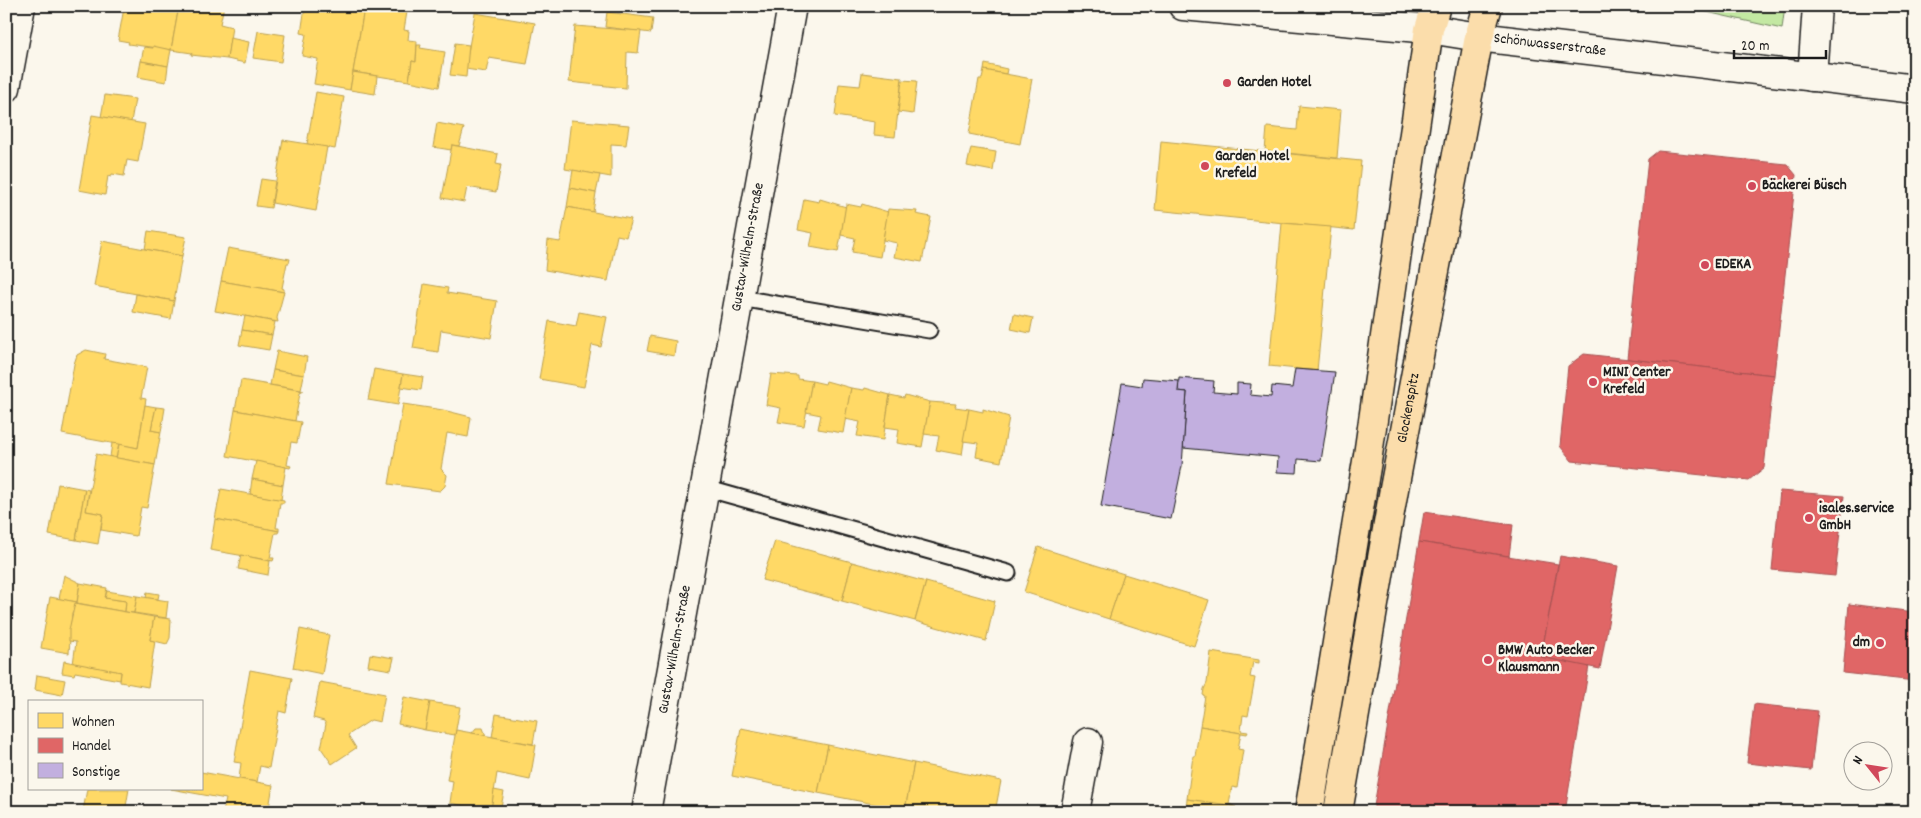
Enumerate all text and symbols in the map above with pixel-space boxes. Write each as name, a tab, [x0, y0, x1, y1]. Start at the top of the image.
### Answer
street label: Schönwasserstraße	[1492, 28, 1608, 63]
scale bar	[1734, 28, 1826, 60]
text: 20 m	[1741, 36, 1769, 58]
place label: Garden Hotel	[1237, 72, 1312, 94]
marker: Garden Hotel	[1221, 77, 1233, 89]
place label: Garden Hotel Krefeld	[1215, 146, 1290, 185]
marker: Garden Hotel Krefeld	[1199, 160, 1211, 172]
place label: Bäckerei Büsch	[1762, 175, 1847, 197]
marker: Bäckerei Büsch	[1746, 180, 1758, 192]
street label: Gustav-Wilhelm-Straße	[726, 181, 771, 313]
place label: EDEKA	[1715, 254, 1751, 276]
marker: EDEKA	[1699, 259, 1711, 271]
place label: MINI Center Krefeld	[1603, 362, 1671, 401]
street label: Glockenspitz	[1392, 371, 1427, 445]
marker: MINI Center Krefeld	[1587, 376, 1599, 388]
place label: isales.service GmbH	[1819, 498, 1895, 537]
marker: isales.service GmbH	[1803, 512, 1815, 524]
street label: Gustav-Wilhelm-Straße	[653, 583, 698, 716]
place label: dm	[1853, 632, 1870, 654]
marker: dm	[1874, 637, 1886, 649]
place label: BMW Auto Becker Klausmann	[1498, 640, 1595, 679]
marker: BMW Auto Becker Klausmann	[1482, 654, 1494, 666]
legend	[28, 700, 202, 790]
text: Wohnen	[72, 712, 115, 734]
text: Handel	[72, 736, 111, 758]
north arrow	[1844, 740, 1894, 790]
text: N	[1848, 752, 1869, 768]
text: Sonstige	[72, 762, 120, 784]

